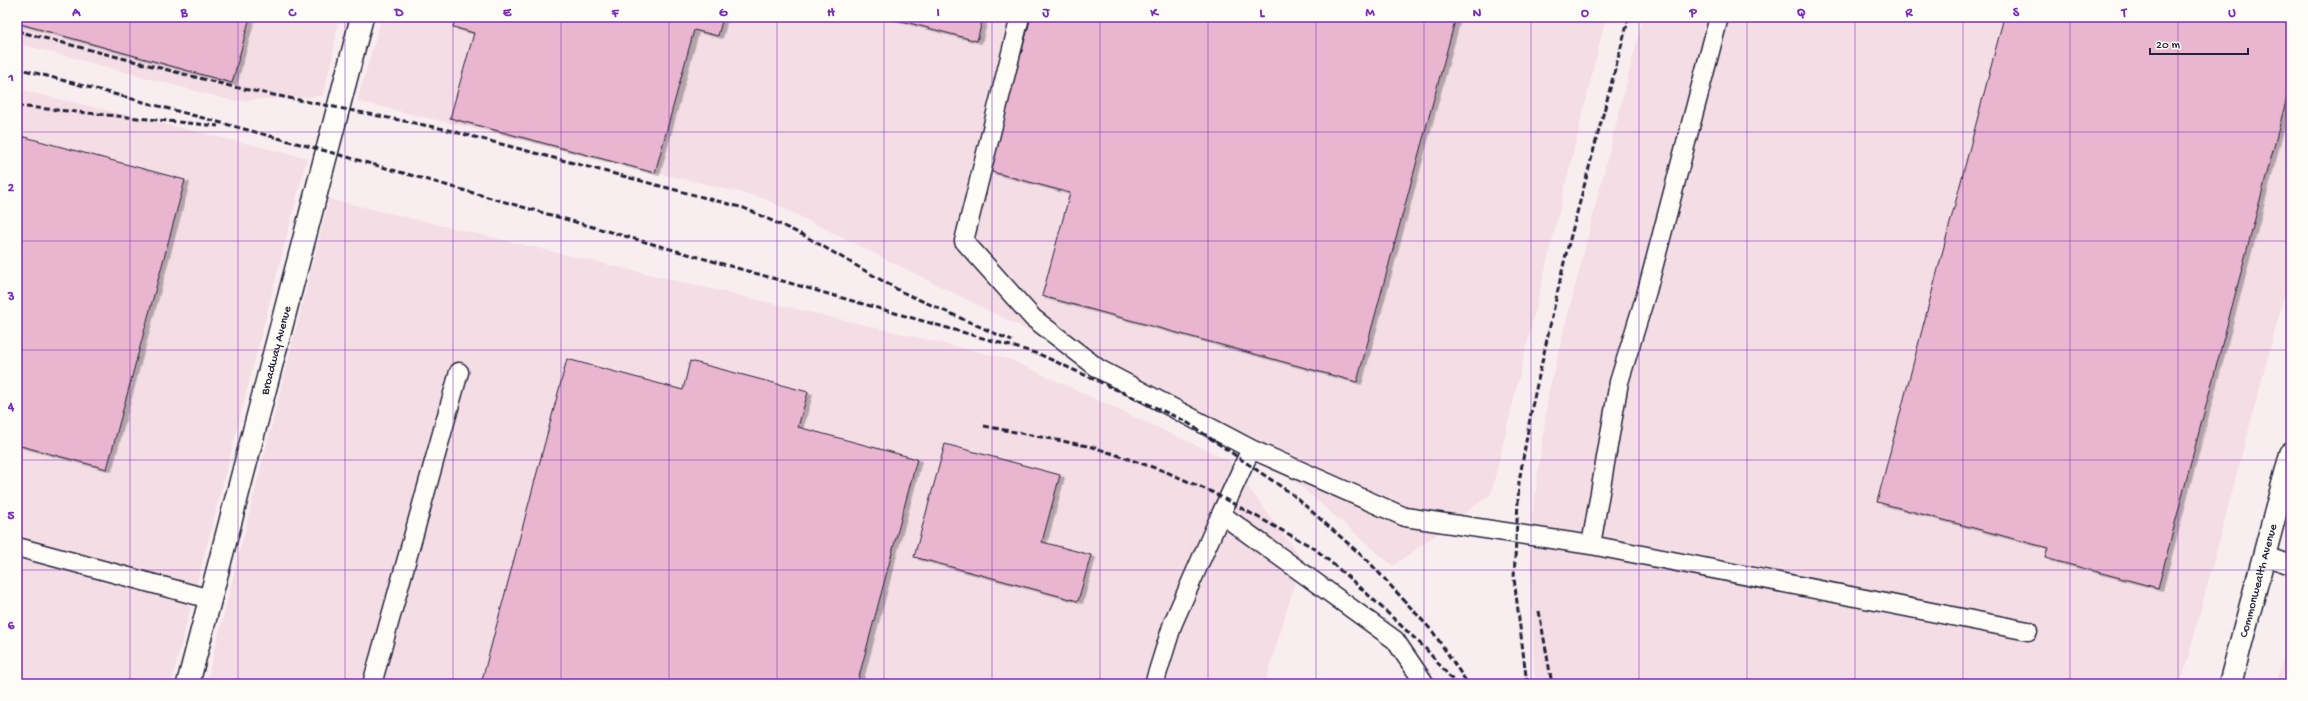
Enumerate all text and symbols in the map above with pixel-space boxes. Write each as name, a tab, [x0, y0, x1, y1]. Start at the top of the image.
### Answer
text: A	[71, 6, 81, 21]
text: B	[180, 6, 189, 21]
text: C	[287, 6, 297, 21]
text: D	[394, 6, 404, 21]
text: E	[503, 6, 512, 21]
text: F	[611, 6, 620, 21]
text: G	[719, 6, 728, 21]
text: H	[827, 6, 835, 21]
text: I	[936, 6, 940, 21]
text: J	[1042, 6, 1051, 21]
text: K	[1149, 6, 1159, 21]
text: L	[1260, 6, 1266, 21]
text: M	[1365, 6, 1375, 21]
text: N	[1473, 6, 1482, 21]
text: O	[1581, 6, 1589, 21]
text: P	[1688, 6, 1697, 21]
text: Q	[1797, 6, 1806, 21]
text: R	[1905, 6, 1914, 21]
text: S	[2013, 6, 2020, 21]
text: T	[2120, 6, 2127, 21]
text: U	[2228, 6, 2236, 21]
scale bar	[2150, 30, 2248, 56]
text: 20 m	[2156, 39, 2181, 53]
text: 1	[7, 71, 14, 86]
text: 2	[8, 181, 15, 196]
text: 3	[7, 290, 15, 305]
street label: Broadway Avenue	[258, 304, 296, 398]
text: 4	[7, 400, 15, 415]
text: 5	[8, 509, 15, 524]
street label: Commonwealth Avenue	[2238, 522, 2281, 639]
text: 6	[8, 619, 15, 634]

